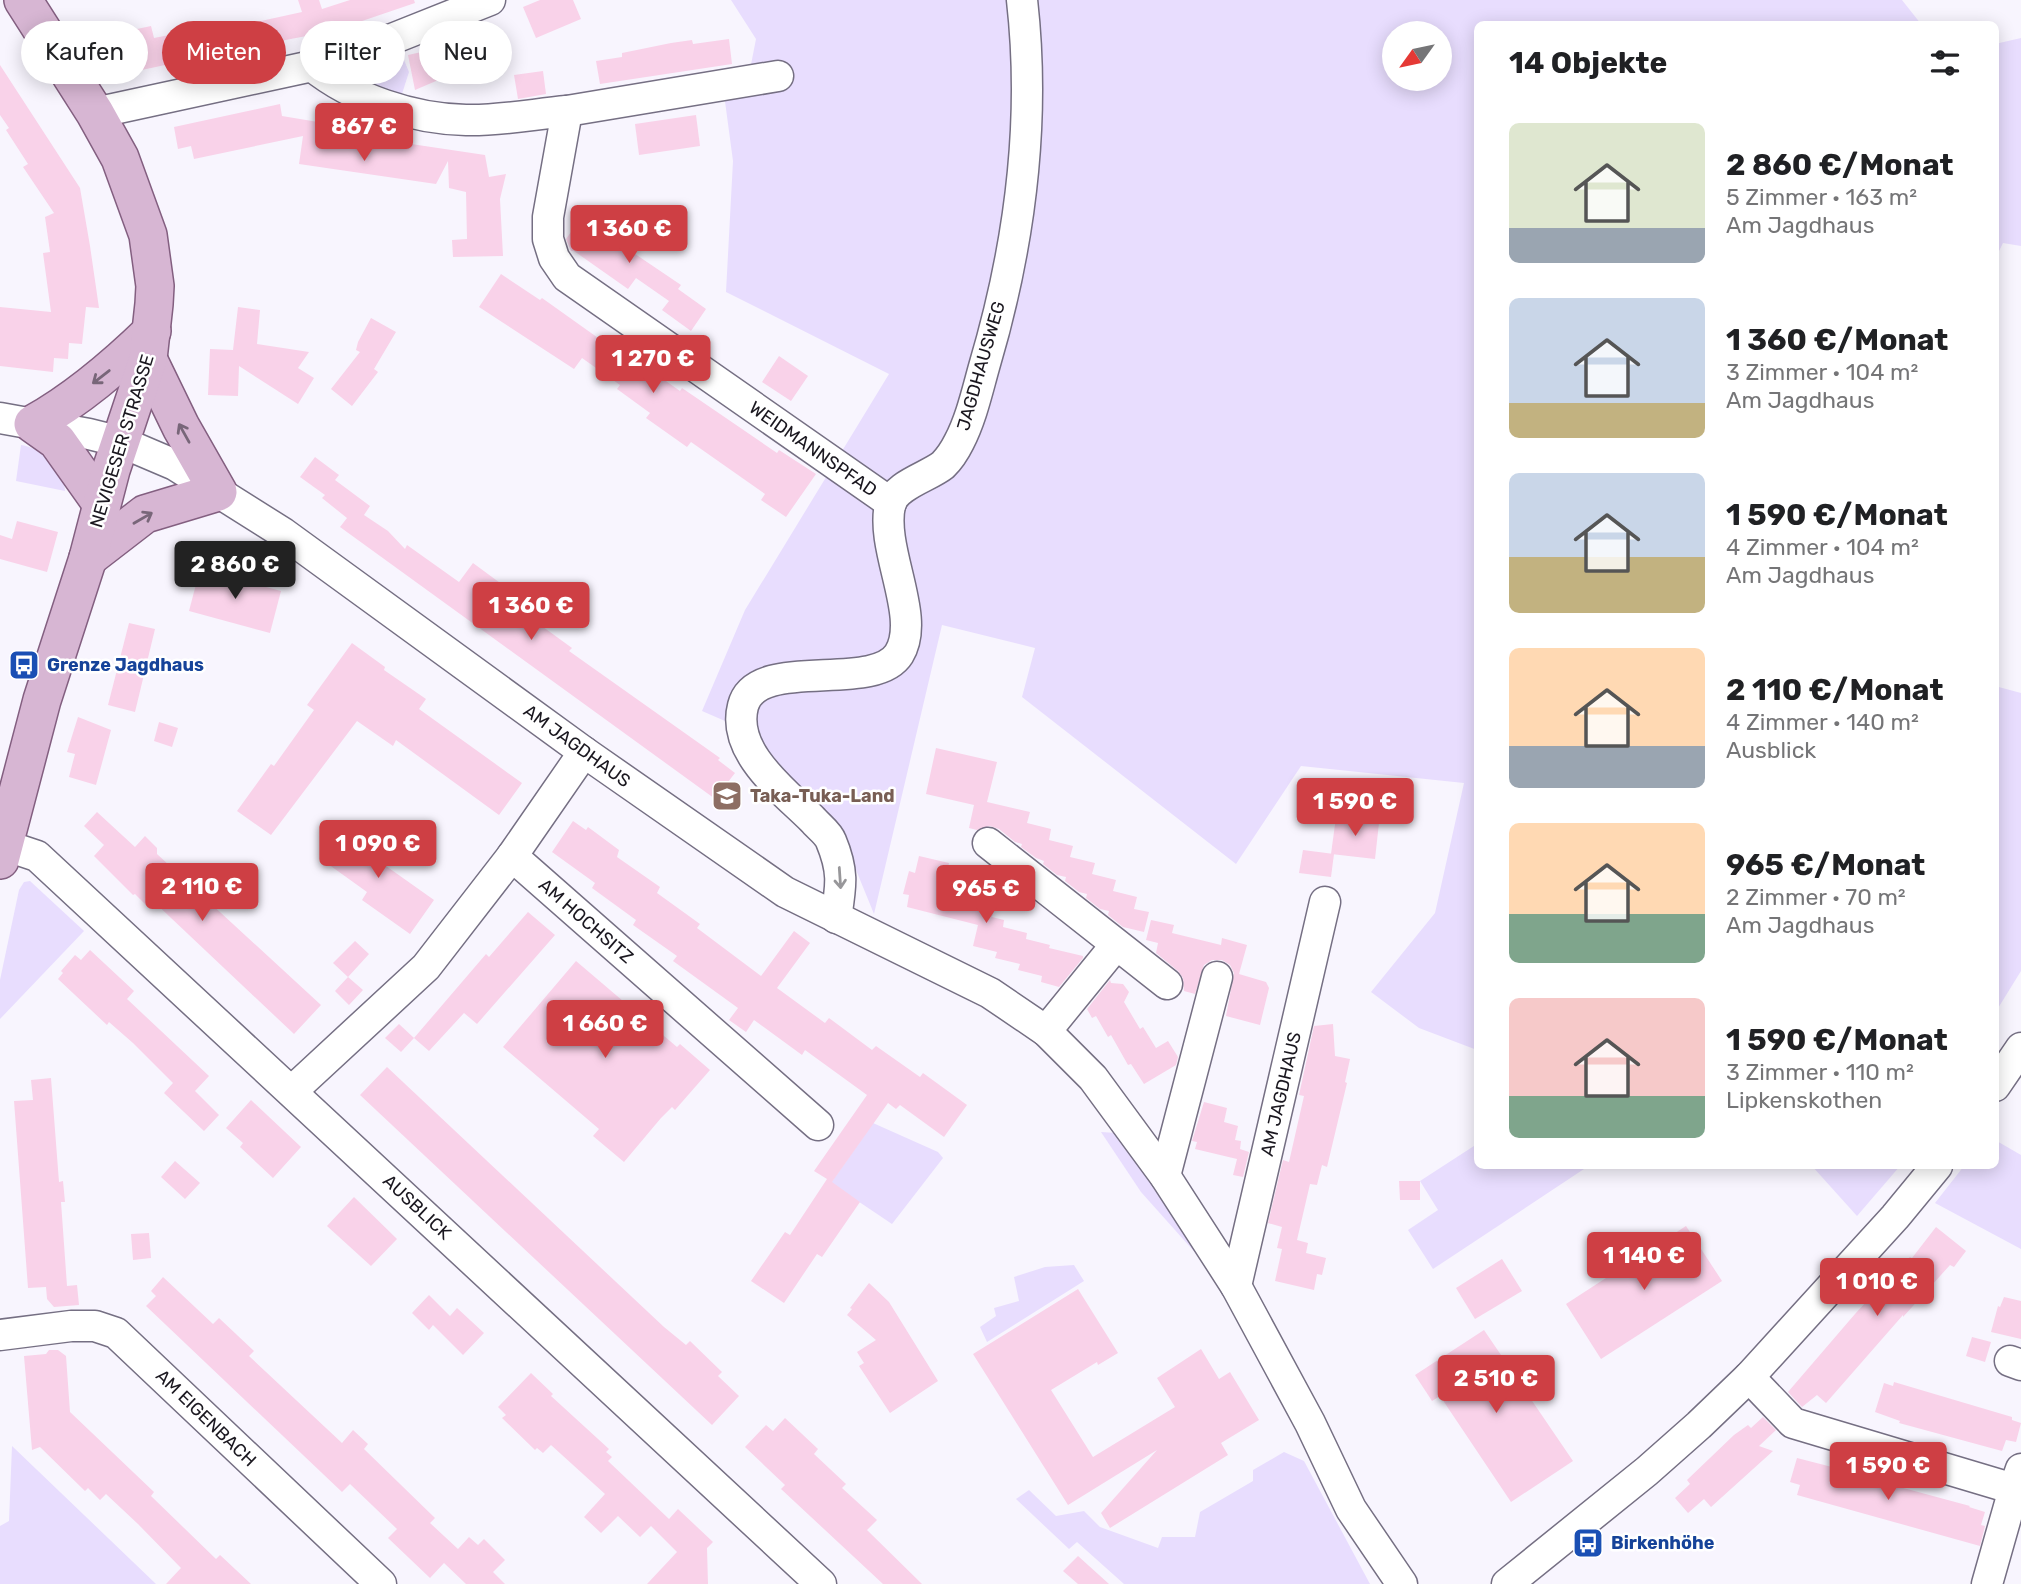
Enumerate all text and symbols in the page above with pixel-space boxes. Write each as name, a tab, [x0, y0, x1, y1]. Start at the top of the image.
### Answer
chip: Kaufen	[21, 21, 148, 84]
chip: Mieten	[162, 21, 286, 84]
chip: Filter	[300, 21, 405, 84]
chip: Neu	[419, 21, 512, 84]
north arrow	[1382, 21, 1452, 91]
map controls	[1382, 21, 1452, 91]
icon: filters	[1926, 44, 1964, 82]
text: 14 Objekte	[1509, 45, 1667, 81]
pin: 867 €	[315, 104, 413, 163]
text: 867 €	[331, 112, 397, 140]
text: 2 860 €/Monat	[1726, 147, 1953, 183]
icon: home	[1565, 151, 1649, 235]
text: 5 Zimmer · 163 m²	[1726, 183, 1917, 211]
pin: 1 360 €	[564, 205, 694, 265]
text: Am Jagdhaus	[1726, 211, 1874, 239]
text: 1 360 €	[586, 214, 672, 242]
street label: JAGDHAUSWEG	[952, 299, 1010, 433]
text: 1 360 €/Monat	[1726, 322, 1948, 358]
icon: home	[1565, 326, 1649, 410]
pin: 1 270 €	[588, 336, 718, 395]
text: 1 270 €	[611, 344, 695, 372]
street label: NEVIGESER STRASSE	[85, 352, 159, 530]
text: 3 Zimmer · 104 m²	[1726, 358, 1918, 386]
one-way arrow	[93, 369, 111, 384]
text: Am Jagdhaus	[1726, 386, 1874, 414]
street label: WEIDMANNSPFAD	[745, 397, 881, 501]
one-way arrow	[177, 423, 191, 443]
text: 1 590 €/Monat	[1726, 497, 1948, 533]
icon: home	[1565, 501, 1649, 585]
one-way arrow	[132, 511, 152, 525]
text: 4 Zimmer · 104 m²	[1726, 533, 1919, 561]
pin: 2 860 €	[170, 542, 300, 601]
text: 2 860 €	[191, 550, 280, 578]
text: Am Jagdhaus	[1726, 561, 1874, 589]
pin: 1 360 €	[466, 582, 596, 642]
text: 1 360 €	[488, 591, 574, 619]
bus stop icon: Grenze Jagdhaus	[7, 648, 41, 682]
place label: Grenze Jagdhaus	[47, 654, 204, 676]
text: 2 110 €/Monat	[1726, 672, 1943, 708]
icon: home	[1565, 676, 1649, 760]
street label: AM JAGDHAUS	[519, 700, 635, 792]
text: 4 Zimmer · 140 m²	[1726, 708, 1919, 736]
text: Ausblick	[1726, 736, 1816, 764]
pin: 1 590 €	[1290, 778, 1420, 838]
school or university icon: Taka-Tuka-Land	[710, 779, 744, 813]
place label: Taka-Tuka-Land	[750, 785, 895, 807]
text: 1 590 €	[1313, 787, 1397, 815]
pin: 1 090 €	[313, 820, 443, 880]
text: 1 090 €	[335, 829, 421, 857]
text: 965 €/Monat	[1726, 847, 1925, 883]
icon: home	[1565, 851, 1649, 935]
pin: 2 110 €	[137, 864, 267, 923]
one-way arrow	[833, 866, 846, 889]
pin: 965 €	[937, 866, 1035, 925]
text: 2 110 €	[161, 872, 243, 900]
street label: AM HOCHSITZ	[534, 874, 638, 968]
text: 965 €	[952, 874, 1020, 902]
text: 2 Zimmer · 70 m²	[1726, 883, 1906, 911]
text: Am Jagdhaus	[1726, 911, 1874, 939]
pin: 1 660 €	[540, 1000, 670, 1060]
text: 1 660 €	[563, 1009, 647, 1037]
text: 1 590 €/Monat	[1726, 1022, 1948, 1058]
icon: home	[1565, 1026, 1649, 1110]
street label: AM JAGDHAUS	[1256, 1030, 1306, 1158]
text: 3 Zimmer · 110 m²	[1726, 1058, 1914, 1086]
text: Lipkenskothen	[1726, 1086, 1882, 1114]
street label: AUSBLICK	[378, 1170, 456, 1244]
pin: 1 140 €	[1579, 1232, 1709, 1292]
text: 1 140 €	[1603, 1241, 1685, 1269]
pin: 1 010 €	[1812, 1258, 1942, 1318]
text: 1 010 €	[1836, 1267, 1918, 1295]
pin: 2 510 €	[1431, 1356, 1561, 1415]
text: 2 510 €	[1454, 1364, 1538, 1392]
street label: AM EIGENBACH	[151, 1365, 261, 1471]
pin: 1 590 €	[1823, 1442, 1953, 1502]
text: 1 590 €	[1846, 1451, 1930, 1479]
bus stop icon: Birkenhöhe	[1571, 1526, 1605, 1560]
place label: Birkenhöhe	[1611, 1532, 1715, 1554]

